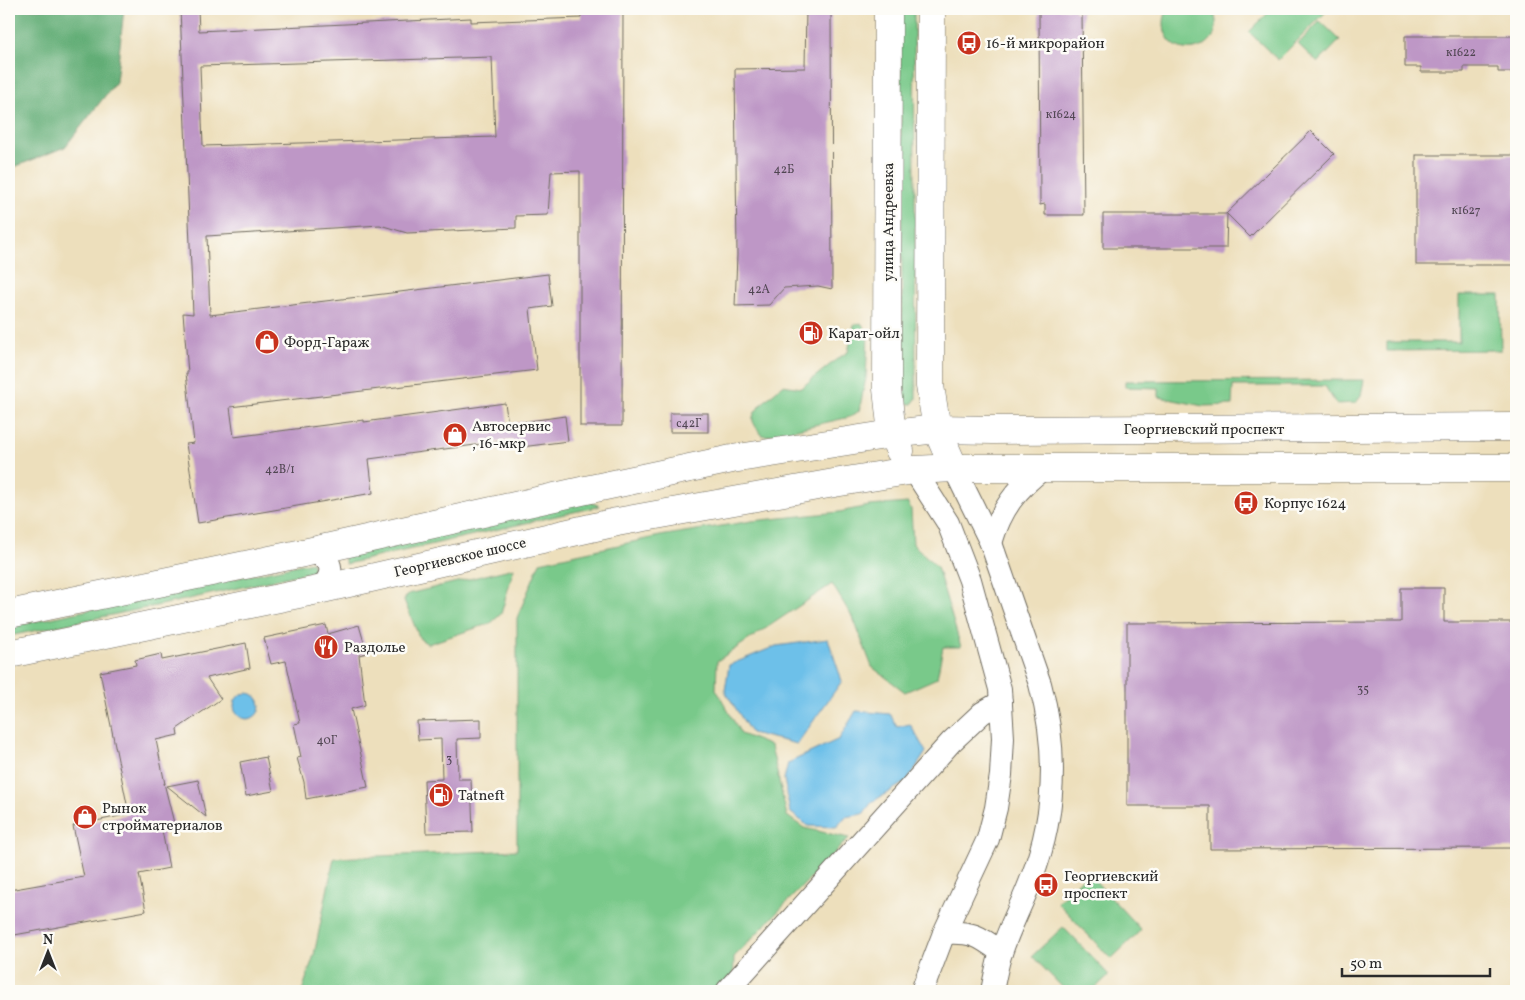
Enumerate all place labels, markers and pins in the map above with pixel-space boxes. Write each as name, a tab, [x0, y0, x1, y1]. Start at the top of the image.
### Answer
bus stop icon: 16-й микрорайон	[956, 30, 982, 56]
place label: 16-й микрорайон	[986, 34, 1105, 55]
fuel station icon: Карат-ойл	[798, 320, 824, 346]
place label: Карат-ойл	[828, 324, 900, 345]
shop icon: Форд-Гараж	[254, 329, 280, 355]
place label: Форд-Гараж	[284, 333, 369, 354]
place label: Автосервис , 16-мкр	[472, 417, 551, 455]
shop icon: Автосервис , 16-мкр	[442, 422, 468, 448]
bus stop icon: Корпус 1624	[1233, 490, 1259, 516]
place label: Корпус 1624	[1264, 494, 1346, 515]
restaurant icon: Раздолье	[313, 634, 339, 660]
place label: Раздолье	[344, 638, 406, 659]
fuel station icon: Tatneft	[428, 782, 454, 808]
place label: Tatneft	[458, 786, 505, 807]
place label: Рынок стройматериалов	[102, 799, 223, 837]
shop icon: Рынок стройматериалов	[72, 804, 98, 830]
place label: Георгиевский проспект	[1064, 867, 1158, 905]
bus stop icon: Георгиевский проспект	[1033, 872, 1059, 898]

